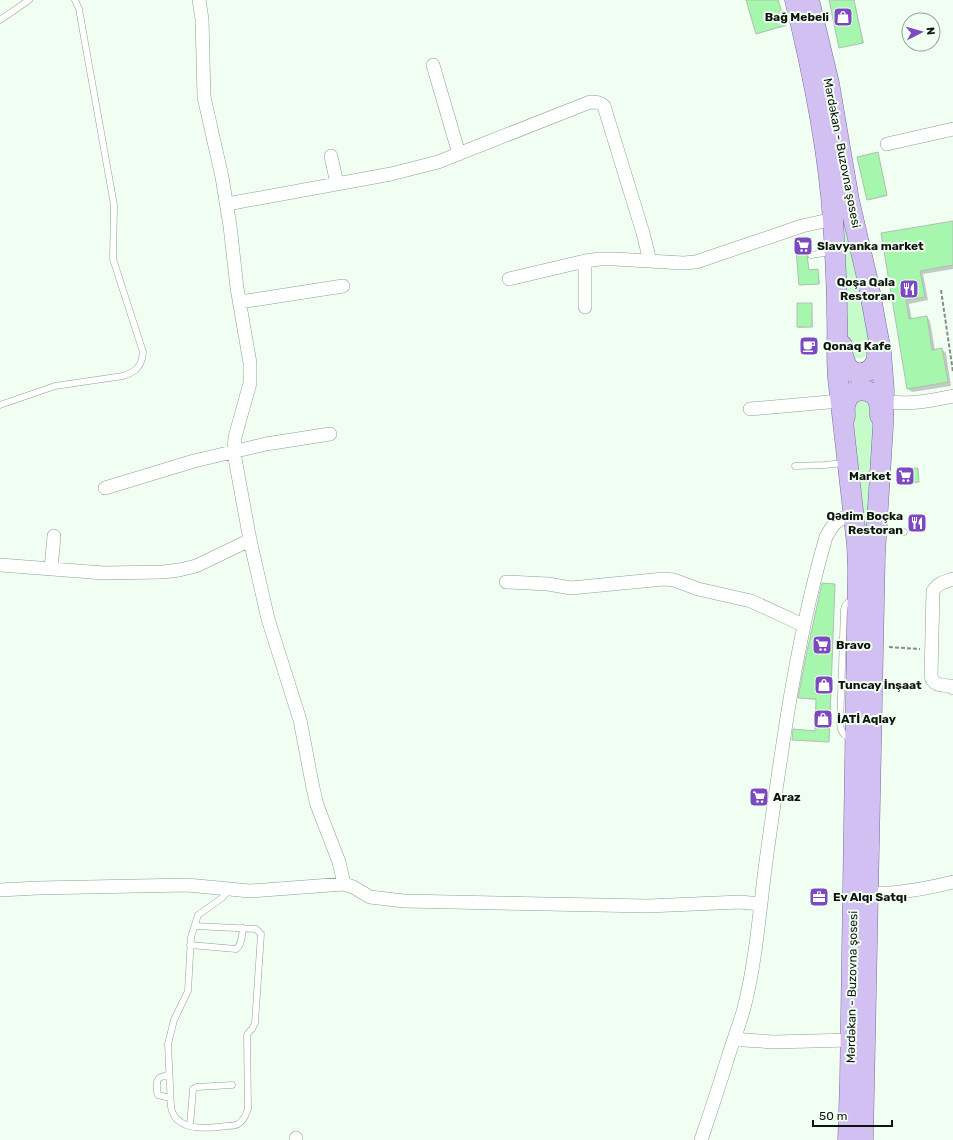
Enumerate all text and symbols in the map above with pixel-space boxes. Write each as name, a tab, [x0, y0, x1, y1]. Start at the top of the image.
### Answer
shop icon: Bağ Mebeli	[832, 6, 854, 28]
place label: Bağ Mebeli	[765, 10, 829, 24]
north arrow	[901, 12, 941, 52]
text: N	[924, 26, 937, 36]
street label: Mərdəkan - Buzovna şosesi	[821, 77, 863, 229]
supermarket icon: Slavyanka market	[792, 235, 814, 257]
place label: Slavyanka market	[817, 239, 924, 253]
place label: Qoşa Qala Restoran	[837, 275, 895, 303]
restaurant icon: Qoşa Qala Restoran	[898, 278, 920, 300]
cafe icon: Qonaq Kafe	[798, 335, 820, 357]
place label: Qonaq Kafe	[823, 339, 891, 353]
supermarket icon: Market	[894, 465, 916, 487]
place label: Market	[849, 469, 891, 483]
place label: Qədim Boçka Restoran	[826, 509, 903, 537]
restaurant icon: Qədim Boçka Restoran	[906, 512, 928, 534]
supermarket icon: Bravo	[811, 634, 833, 656]
place label: Bravo	[836, 638, 871, 652]
shop icon: Tuncay İnşaat	[813, 674, 835, 696]
place label: Tuncay İnşaat	[838, 678, 922, 692]
shop icon: İATİ Aqlay	[812, 708, 834, 730]
place label: İATİ Aqlay	[837, 712, 896, 726]
supermarket icon: Araz	[748, 786, 770, 808]
place label: Araz	[773, 790, 801, 804]
office icon: Ev Alqı Satqı	[808, 886, 830, 908]
place label: Ev Alqı Satqı	[833, 890, 907, 904]
street label: Mərdəkan - Buzovna şosesi	[844, 911, 860, 1063]
scale bar	[813, 1102, 892, 1128]
text: 50 m	[819, 1109, 847, 1123]

